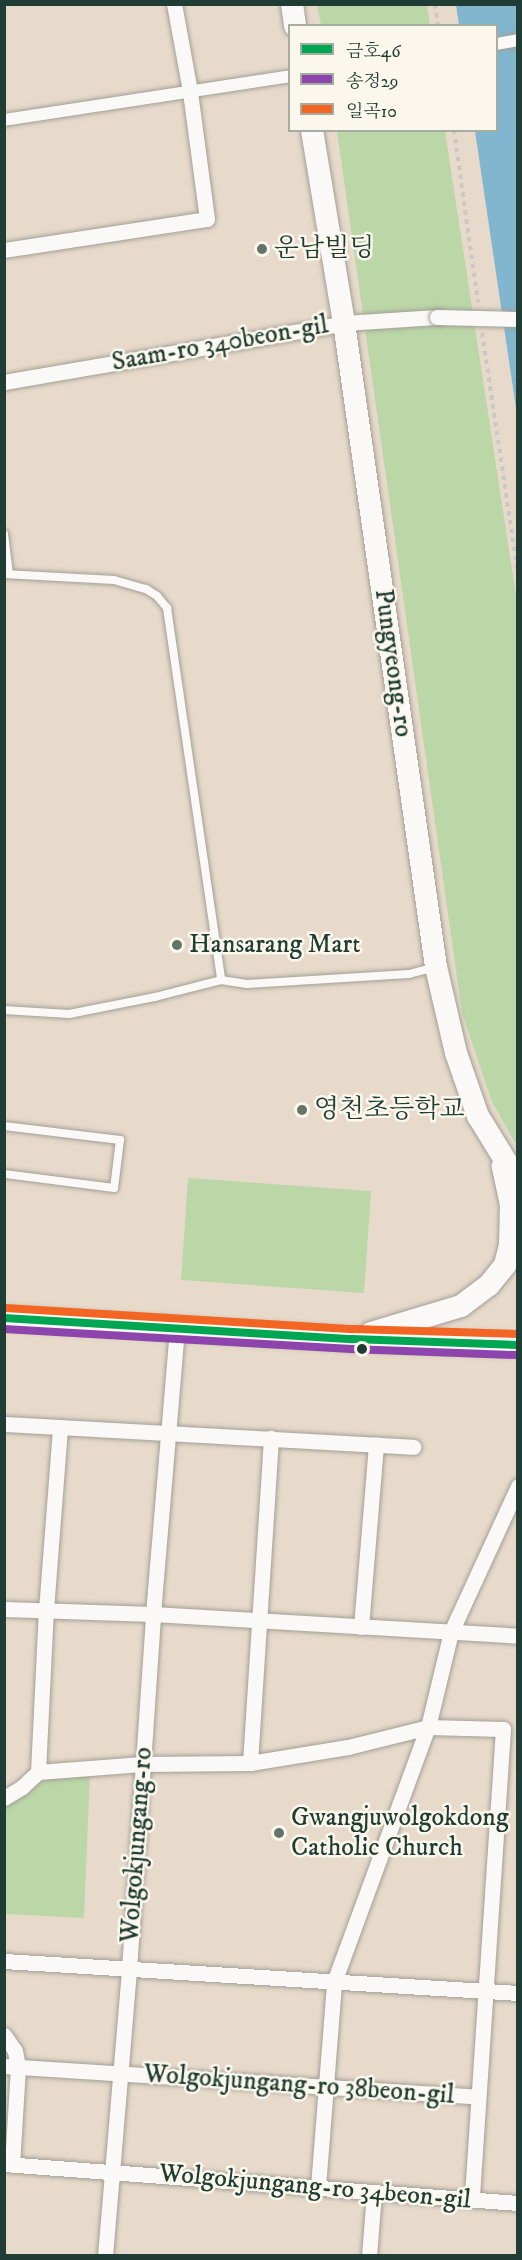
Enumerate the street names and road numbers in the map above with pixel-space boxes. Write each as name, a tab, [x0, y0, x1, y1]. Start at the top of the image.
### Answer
street label: Saam-ro 340beon-gil	[109, 310, 331, 378]
street label: Pungyeong-ro	[367, 587, 419, 739]
street label: Wolgokjungang-ro	[115, 1746, 159, 1944]
street label: Wolgokjungang-ro 38beon-gil	[143, 2059, 455, 2111]
street label: Wolgokjungang-ro 34beon-gil	[158, 2158, 472, 2216]

